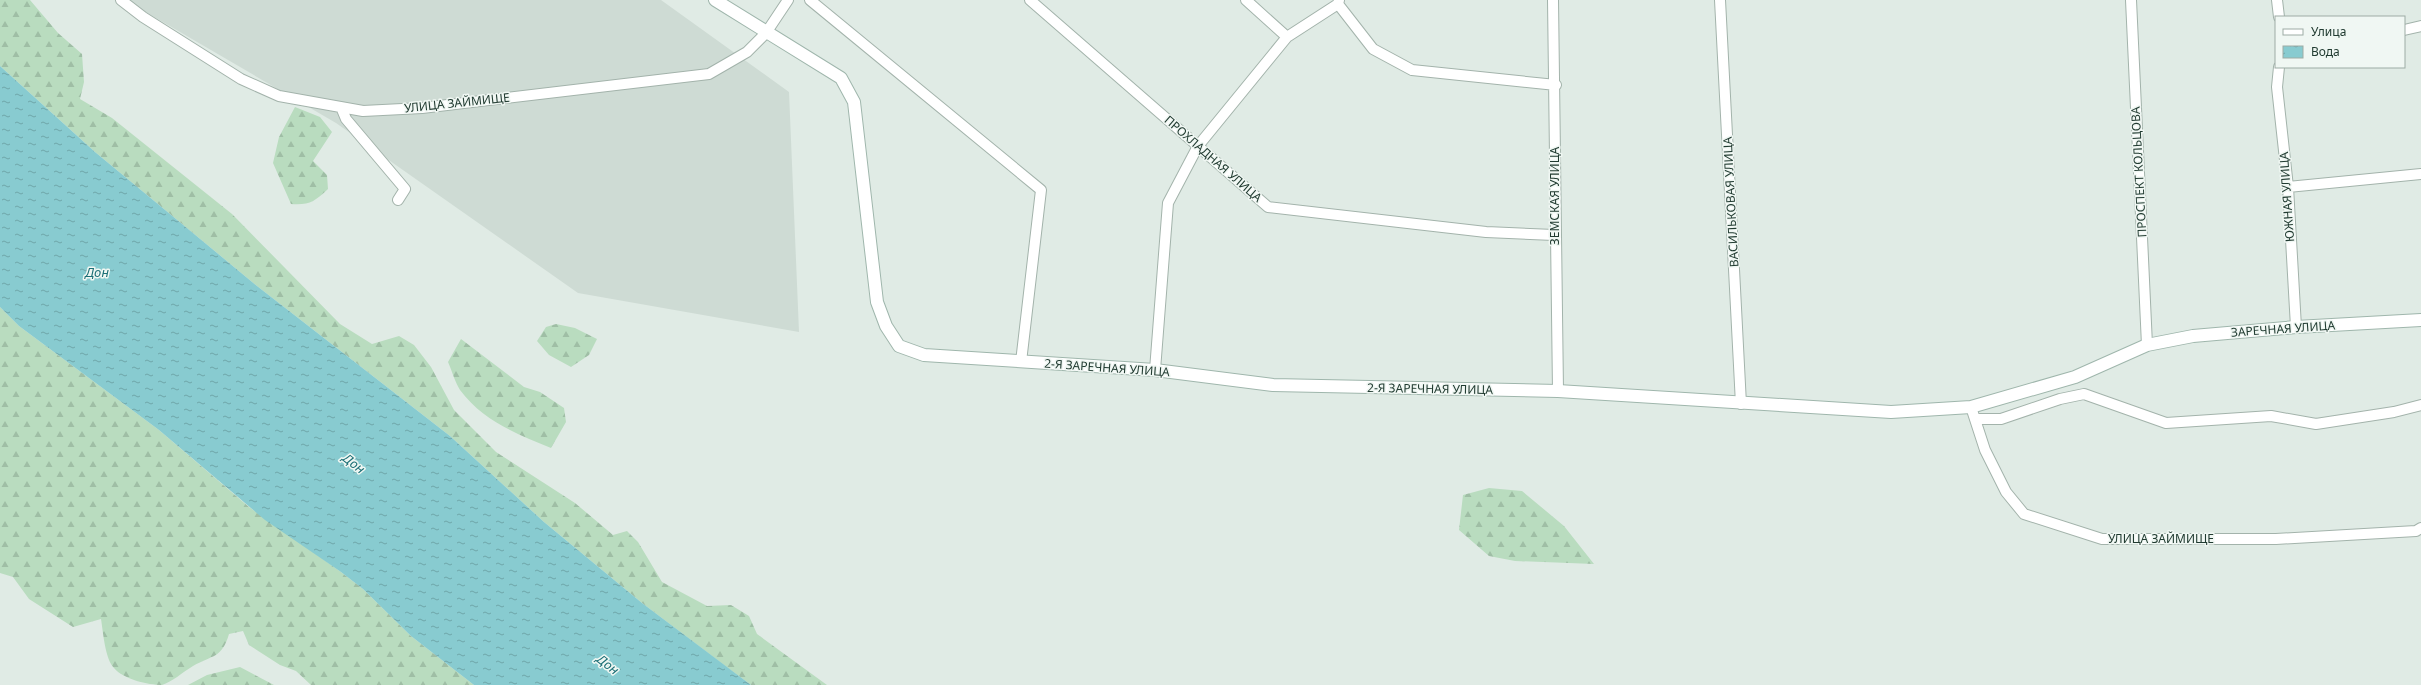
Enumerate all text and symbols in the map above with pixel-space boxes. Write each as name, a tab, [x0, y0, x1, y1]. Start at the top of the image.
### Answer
legend	[2275, 16, 2405, 68]
text: Улица	[2311, 23, 2346, 40]
text: Вода	[2311, 43, 2340, 60]
street label: УЛИЦА ЗАЙМИЩЕ	[403, 89, 511, 116]
street label: ПРОСПЕКТ КОЛЬЦОВА	[2127, 106, 2150, 238]
street label: ПРОХЛАДНАЯ УЛИЦА	[1161, 111, 1266, 206]
street label: ВАСИЛЬКОВАЯ УЛИЦА	[1719, 136, 1742, 268]
street label: ЗЕМСКАЯ УЛИЦА	[1546, 146, 1563, 245]
street label: ЮЖНАЯ УЛИЦА	[2275, 151, 2298, 243]
water label: Дон	[83, 263, 109, 281]
street label: ЗАРЕЧНАЯ УЛИЦА	[2230, 316, 2336, 341]
street label: 2-Я ЗАРЕЧНАЯ УЛИЦА	[1044, 355, 1171, 380]
street label: 2-Я ЗАРЕЧНАЯ УЛИЦА	[1367, 379, 1493, 398]
water label: Дон	[338, 447, 369, 478]
street label: УЛИЦА ЗАЙМИЩЕ	[2108, 530, 2214, 547]
water label: Дон	[592, 648, 623, 679]

